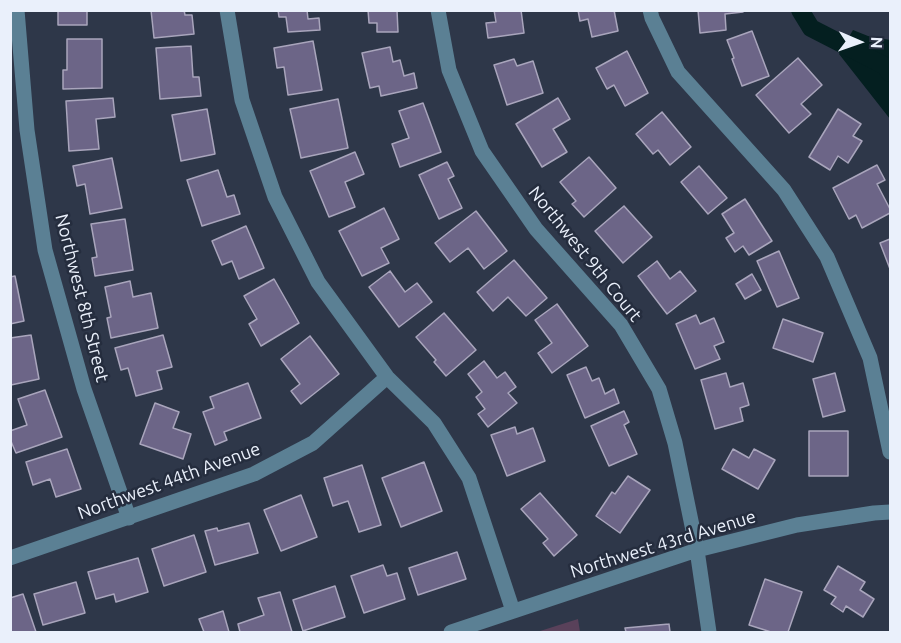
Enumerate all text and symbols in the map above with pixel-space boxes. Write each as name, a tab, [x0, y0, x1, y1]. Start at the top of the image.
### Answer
north arrow	[829, 12, 889, 72]
text: N	[868, 36, 886, 49]
street label: Northwest 9th Court	[524, 182, 646, 326]
street label: Northwest 8th Street	[51, 212, 113, 384]
street label: Northwest 44th Avenue	[75, 438, 263, 524]
street label: Northwest 43rd Avenue	[568, 505, 758, 583]

